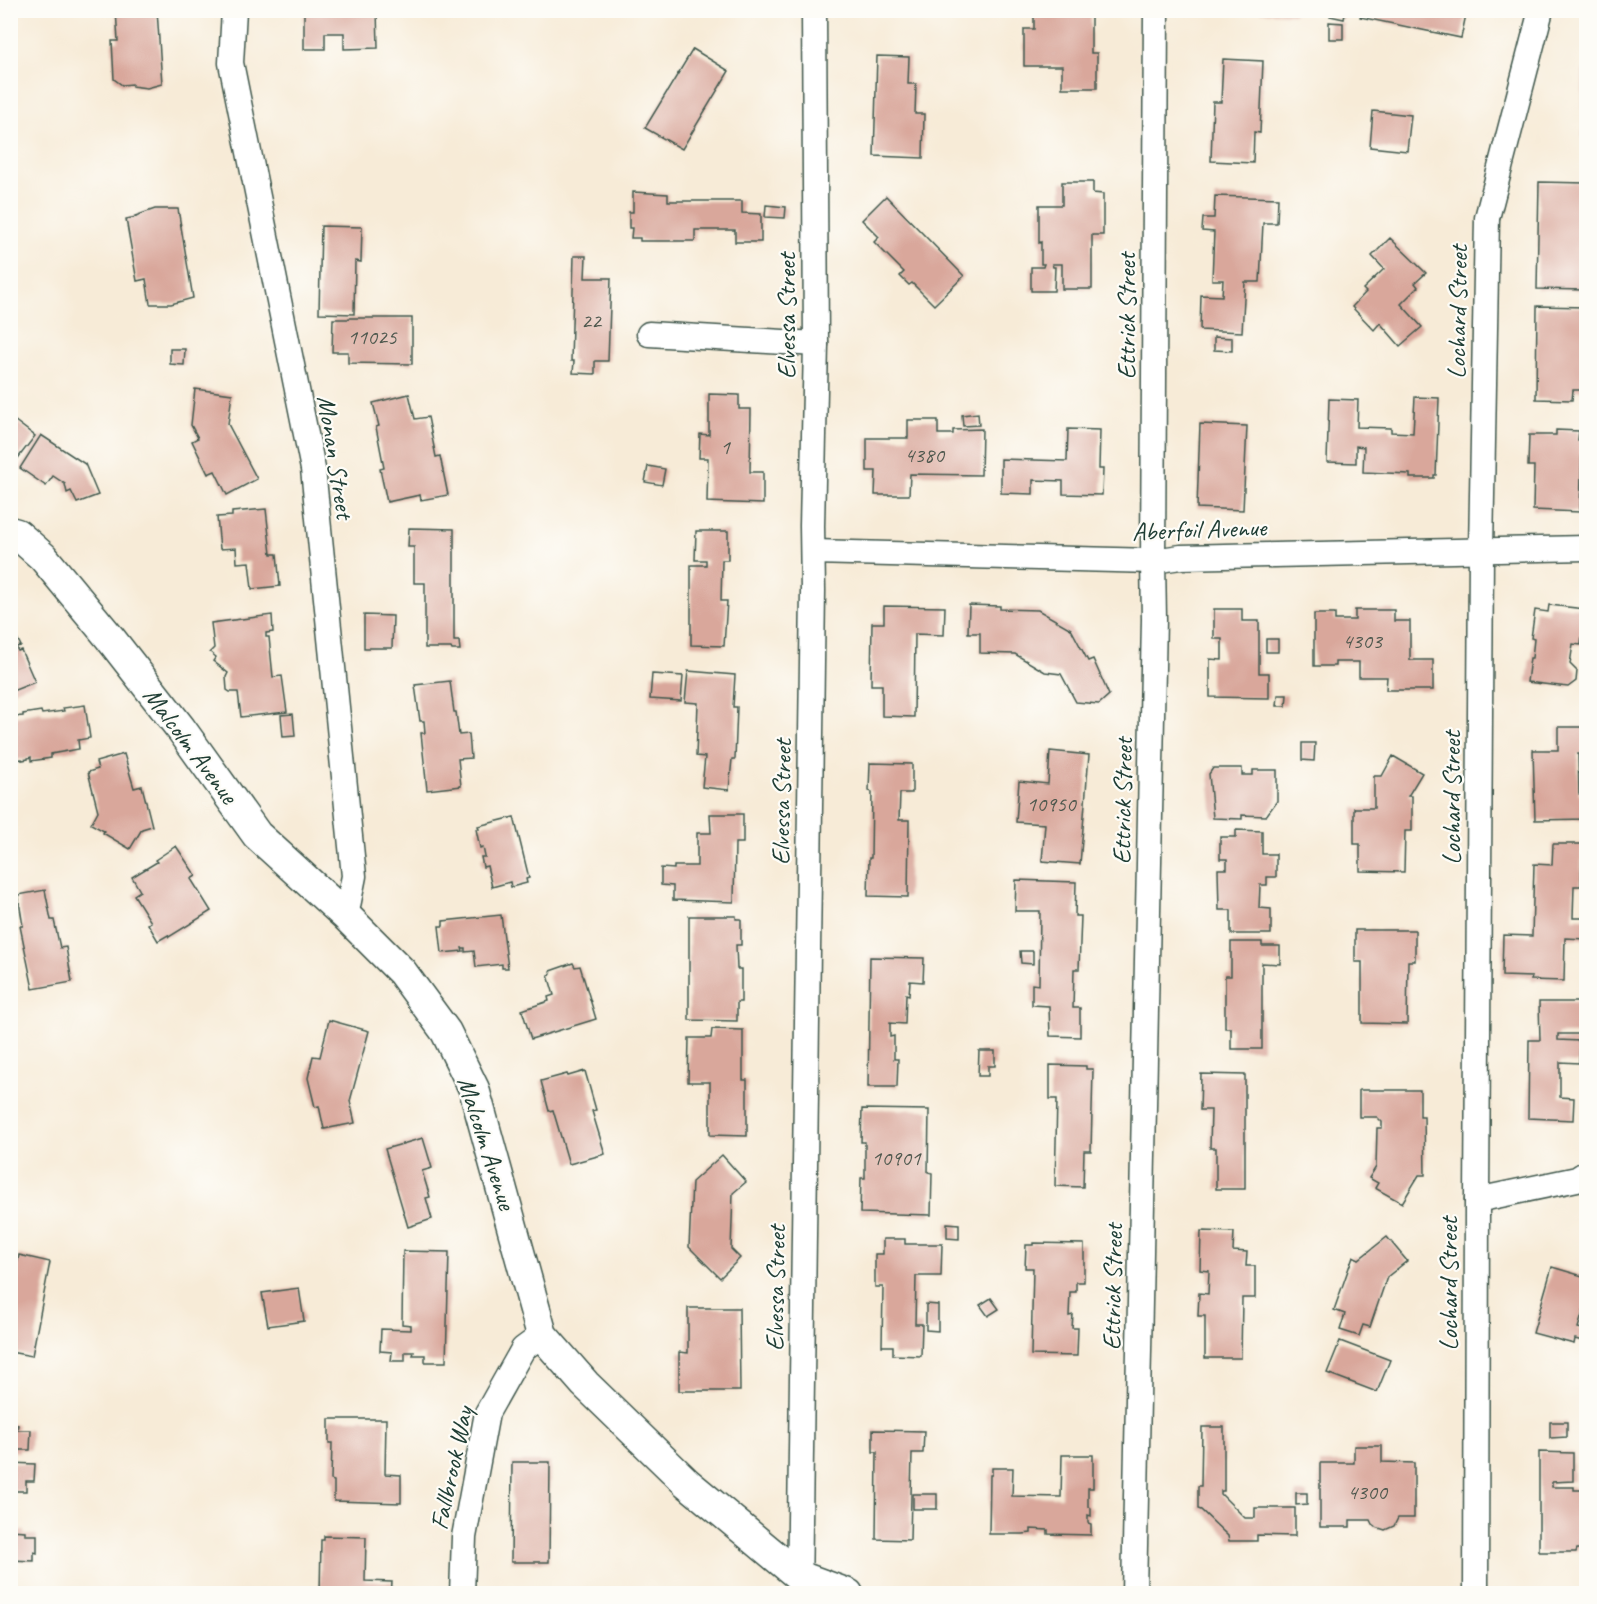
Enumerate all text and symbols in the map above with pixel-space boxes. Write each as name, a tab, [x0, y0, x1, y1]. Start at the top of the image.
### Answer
street label: Lochard Street	[1440, 242, 1475, 379]
street label: Ettrick Street	[1110, 250, 1143, 379]
street label: Elvessa Street	[770, 251, 803, 379]
house number: 22	[581, 307, 603, 335]
house number: 11025	[347, 323, 398, 351]
street label: Monan Street	[310, 393, 362, 523]
house number: 1	[720, 433, 731, 461]
house number: 4380	[904, 441, 946, 469]
street label: Aberfoil Avenue	[1131, 511, 1268, 548]
house number: 4303	[1342, 627, 1384, 655]
street label: Malcolm Avenue	[136, 680, 246, 812]
street label: Lochard Street	[1435, 729, 1468, 865]
street label: Ettrick Street	[1105, 735, 1140, 864]
street label: Elvessa Street	[764, 736, 799, 865]
house number: 10950	[1026, 790, 1078, 818]
street label: Malcolm Avenue	[450, 1072, 524, 1215]
house number: 10901	[871, 1144, 922, 1172]
street label: Lochard Street	[1432, 1215, 1465, 1351]
street label: Ettrick Street	[1095, 1221, 1130, 1350]
street label: Elvessa Street	[758, 1222, 793, 1351]
street label: Fallbrook Way	[422, 1401, 481, 1533]
house number: 4300	[1347, 1478, 1389, 1506]

